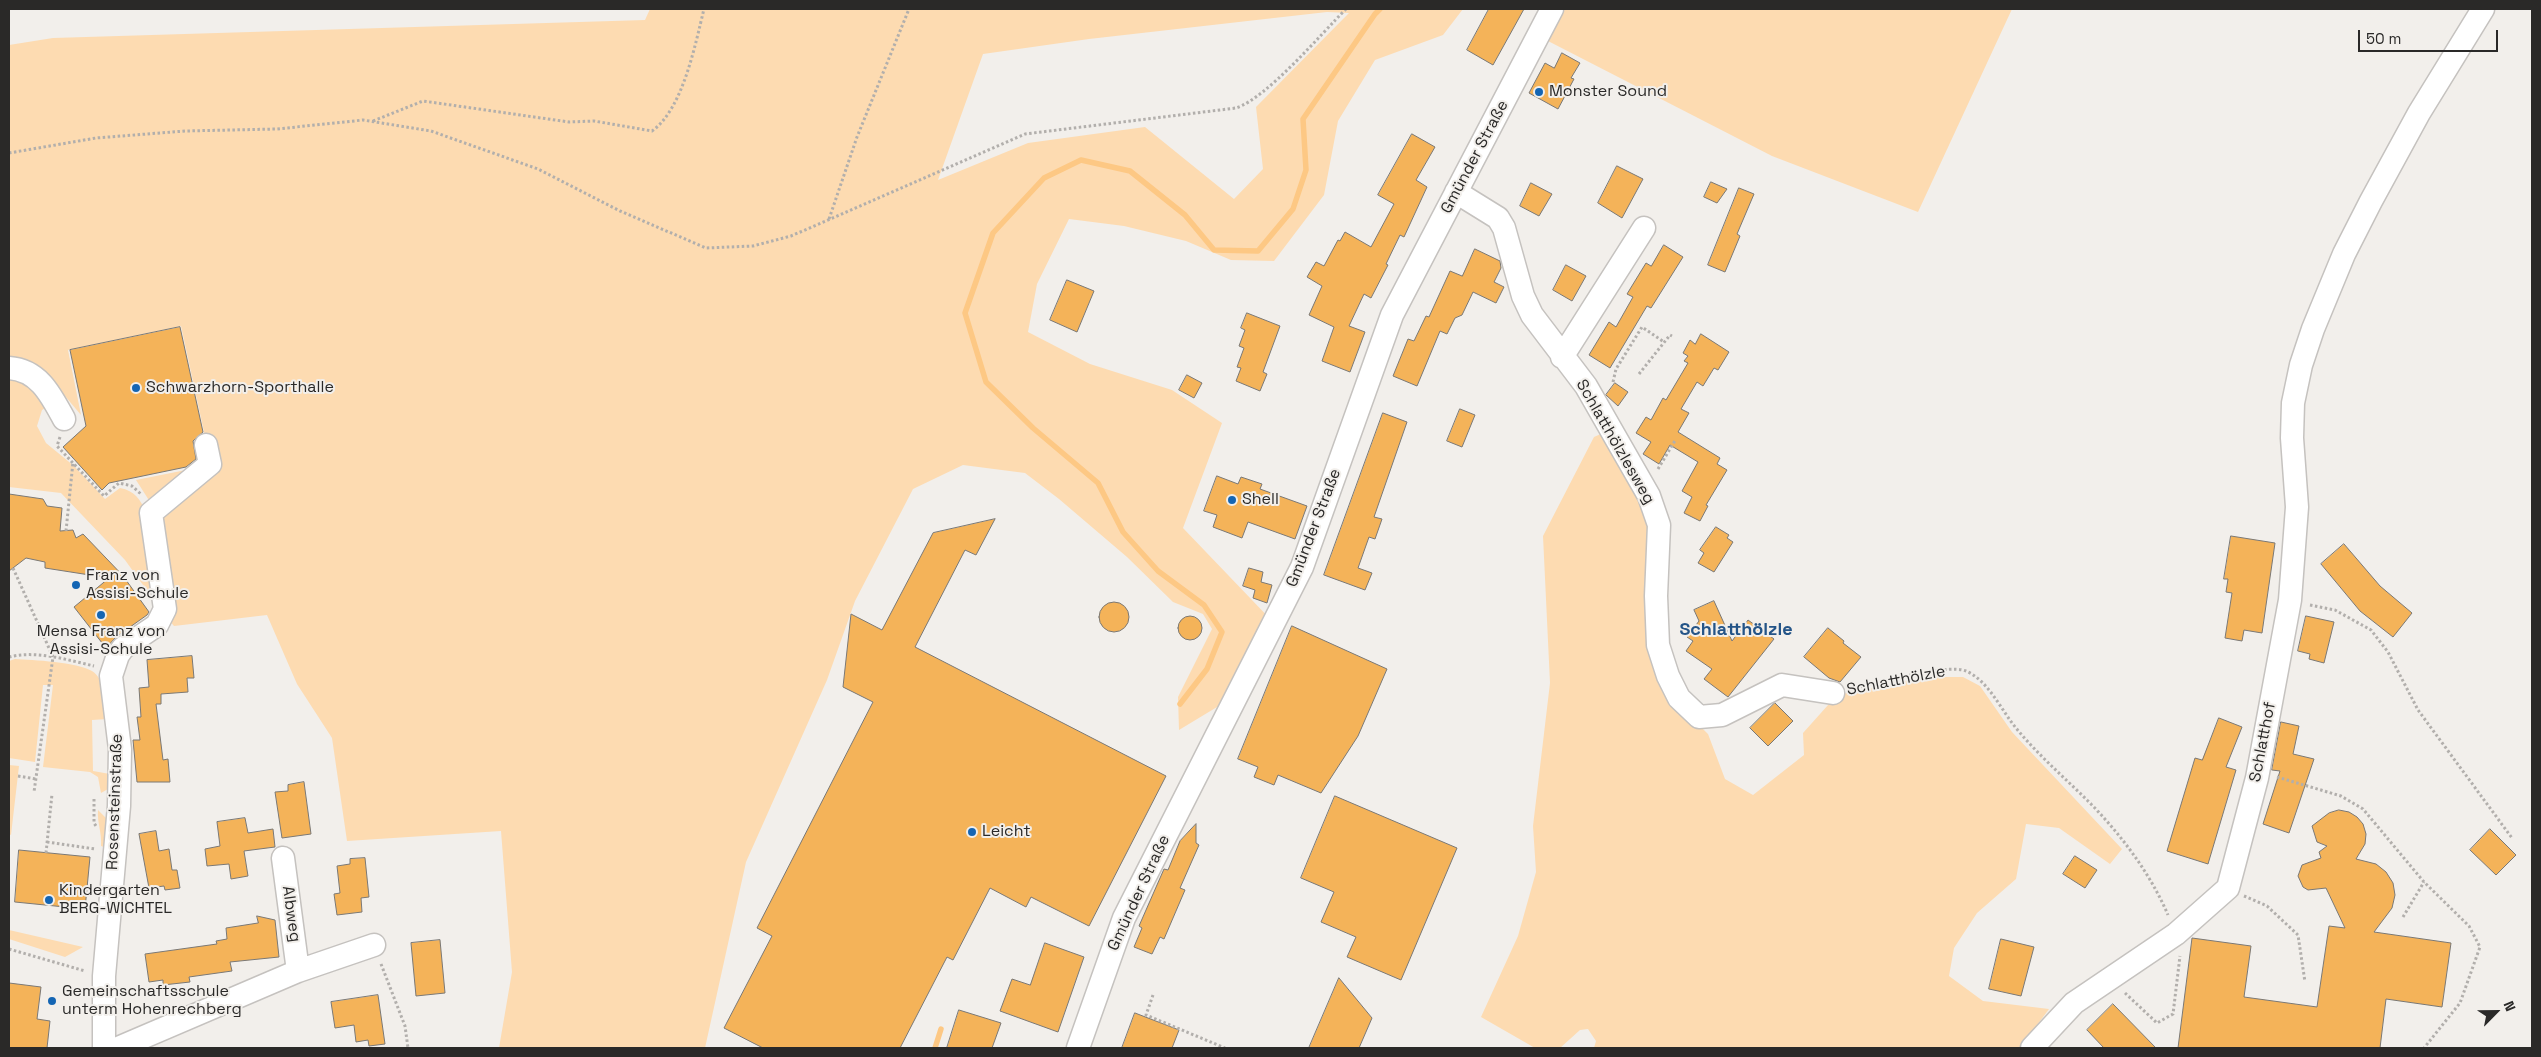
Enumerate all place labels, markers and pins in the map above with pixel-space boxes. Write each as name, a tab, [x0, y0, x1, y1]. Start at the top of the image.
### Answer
place label: Monster Sound	[1549, 82, 1667, 102]
marker: Monster Sound	[1533, 86, 1545, 98]
place label: Schwarzhorn-Sporthalle	[146, 378, 334, 398]
marker: Schwarzhorn-Sporthalle	[130, 382, 142, 394]
place label: Shell	[1242, 490, 1279, 510]
marker: Shell	[1226, 494, 1238, 506]
place label: Franz von Assisi-Schule	[86, 566, 189, 604]
marker: Franz von Assisi-Schule	[70, 579, 82, 591]
marker: Mensa Franz von Assisi-Schule	[95, 609, 107, 621]
place label: Mensa Franz von Assisi-Schule	[37, 622, 165, 660]
place label: Leicht	[982, 822, 1031, 842]
marker: Leicht	[966, 826, 978, 838]
place label: Kindergarten BERG-WICHTEL	[59, 881, 172, 919]
marker: Kindergarten BERG-WICHTEL	[43, 894, 55, 906]
place label: Gemeinschaftsschule unterm Hohenrechberg	[62, 982, 242, 1020]
marker: Gemeinschaftsschule unterm Hohenrechberg	[46, 995, 58, 1007]

